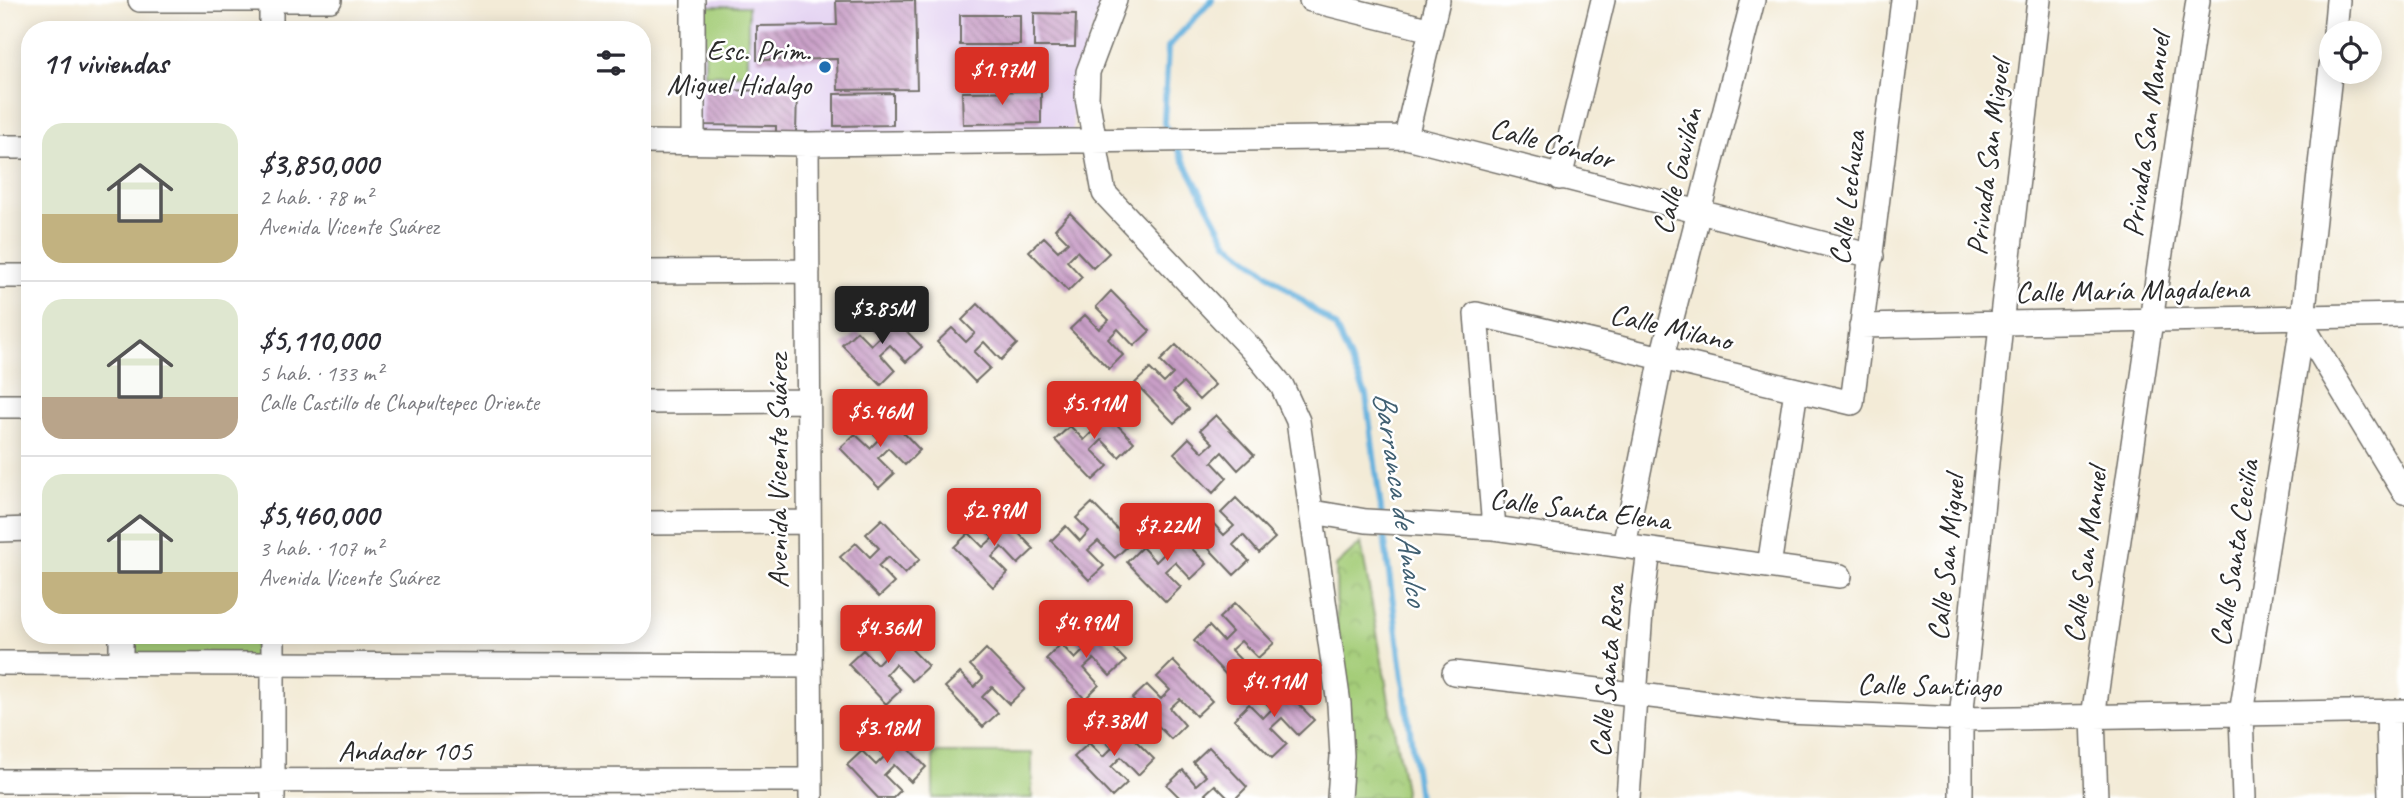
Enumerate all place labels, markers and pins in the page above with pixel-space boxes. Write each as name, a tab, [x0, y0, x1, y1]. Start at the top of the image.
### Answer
place label: Esc. Prim. Miguel Hidalgo	[667, 31, 812, 103]
pin: $1.97M	[945, 48, 1059, 107]
marker: Esc. Prim. Miguel Hidalgo	[817, 59, 833, 75]
pin: $3.85M	[825, 286, 939, 346]
pin: $5.11M	[1037, 382, 1151, 441]
pin: $5.46M	[823, 390, 937, 449]
pin: $2.99M	[937, 489, 1051, 548]
pin: $7.22M	[1110, 504, 1224, 563]
pin: $4.99M	[1029, 600, 1143, 660]
pin: $4.36M	[831, 606, 945, 665]
pin: $4.11M	[1217, 660, 1331, 719]
pin: $7.38M	[1057, 698, 1171, 758]
pin: $3.18M	[830, 706, 944, 765]

